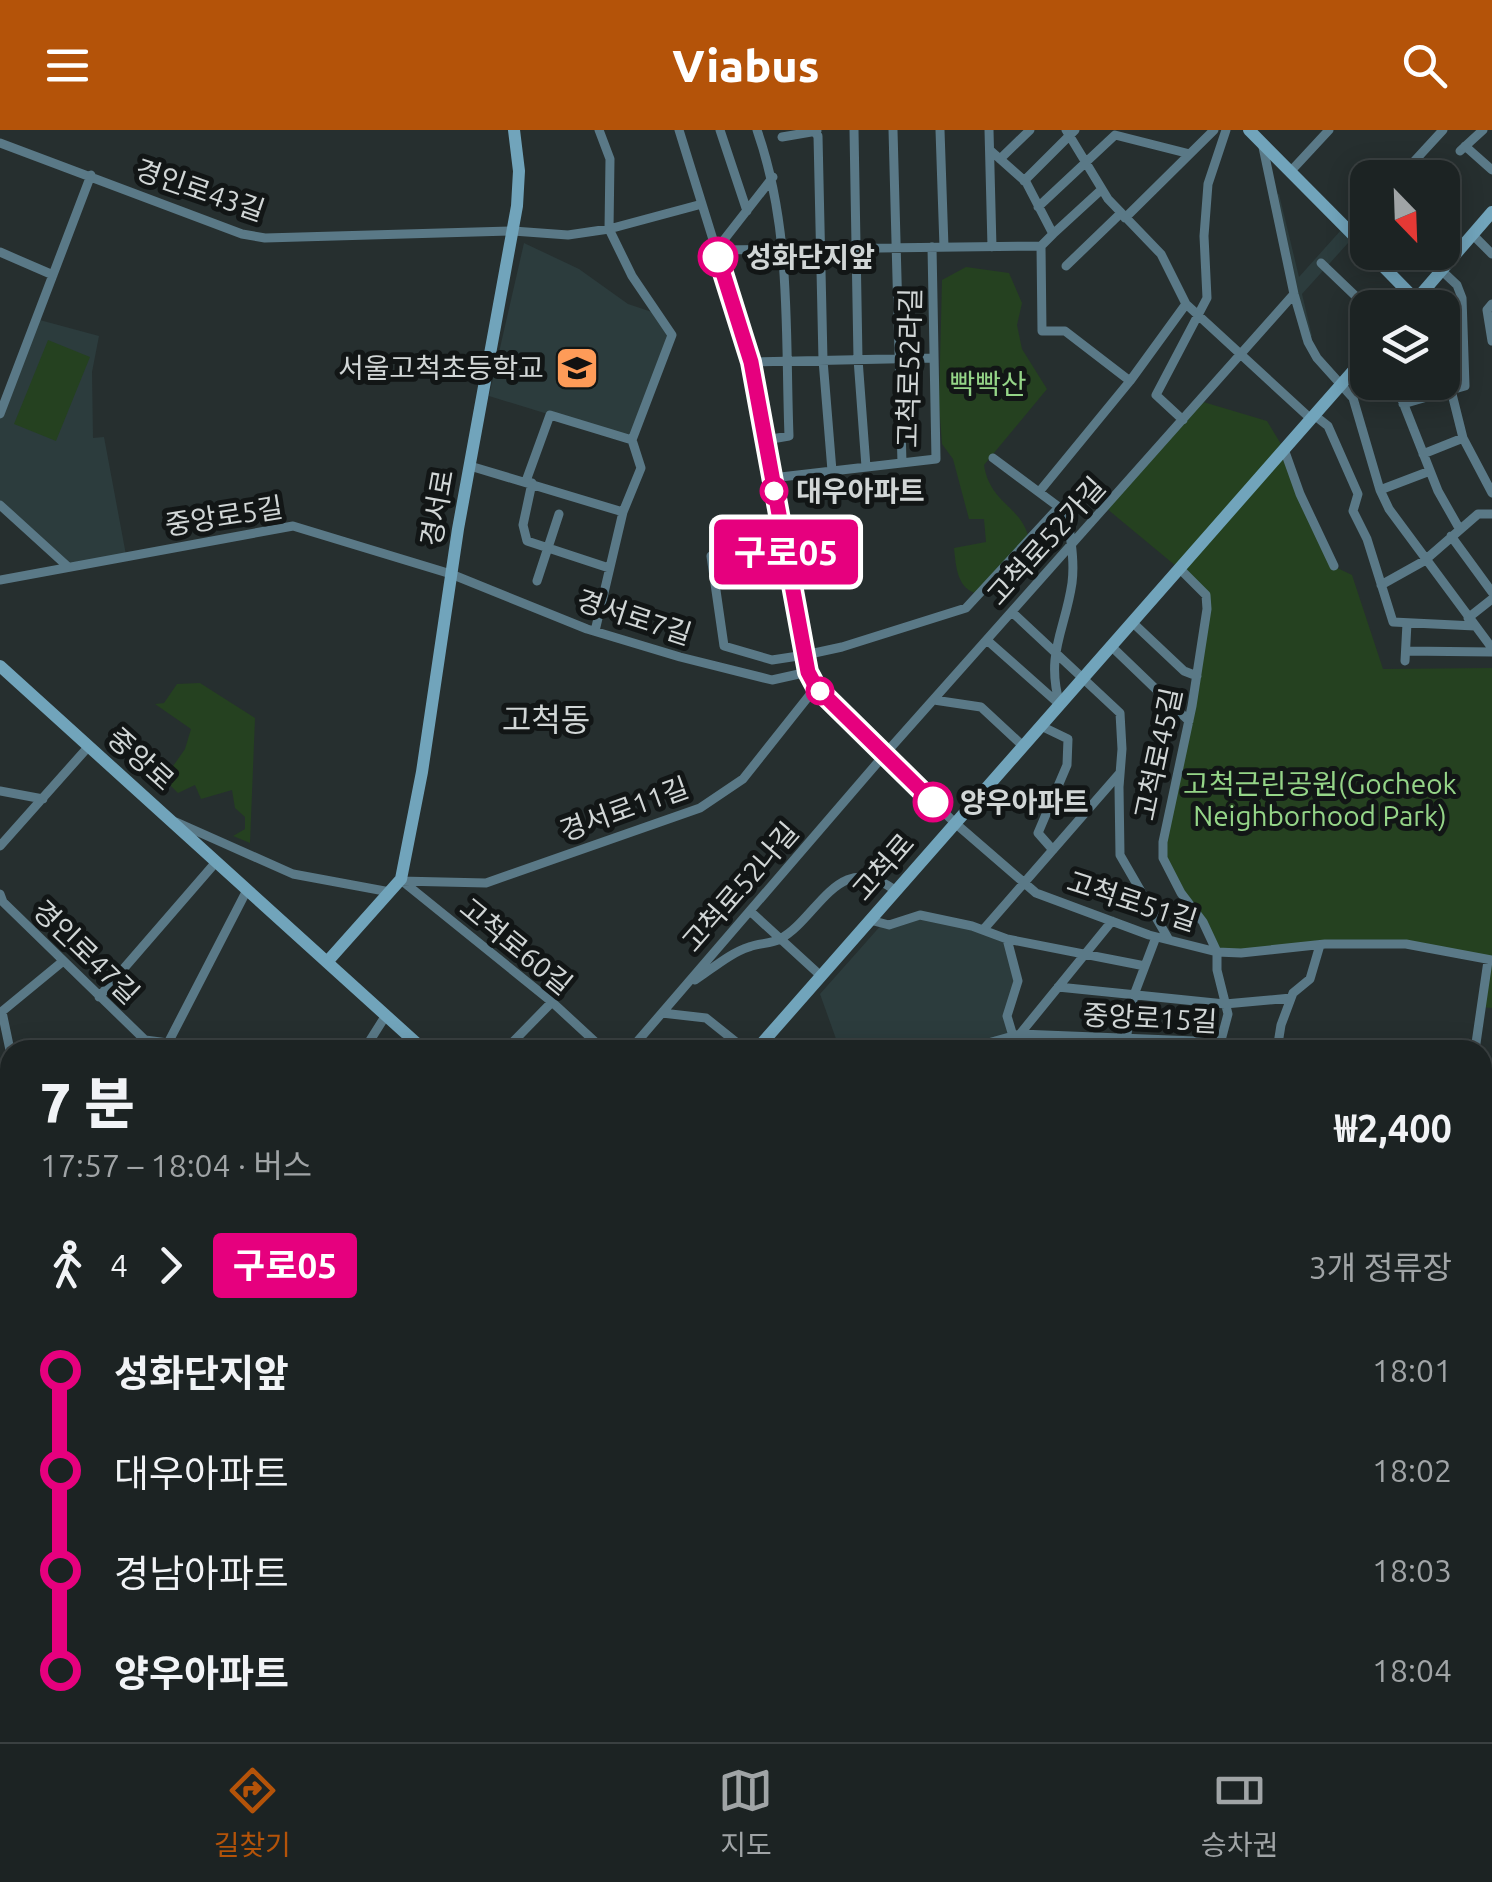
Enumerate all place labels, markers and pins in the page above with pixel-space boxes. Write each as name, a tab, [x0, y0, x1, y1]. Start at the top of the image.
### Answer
marker: 성화단지앞	[699, 238, 737, 276]
place label: 성화단지앞	[746, 241, 875, 272]
school or university icon: 서울고척초등학교	[554, 345, 600, 391]
place label: 서울고척초등학교	[338, 352, 544, 383]
place label: 대우아파트	[796, 475, 925, 506]
marker: 대우아파트	[761, 478, 787, 504]
unlabelled marker	[807, 678, 833, 704]
marker: 양우아파트	[914, 783, 952, 821]
place label: 양우아파트	[960, 786, 1089, 817]

